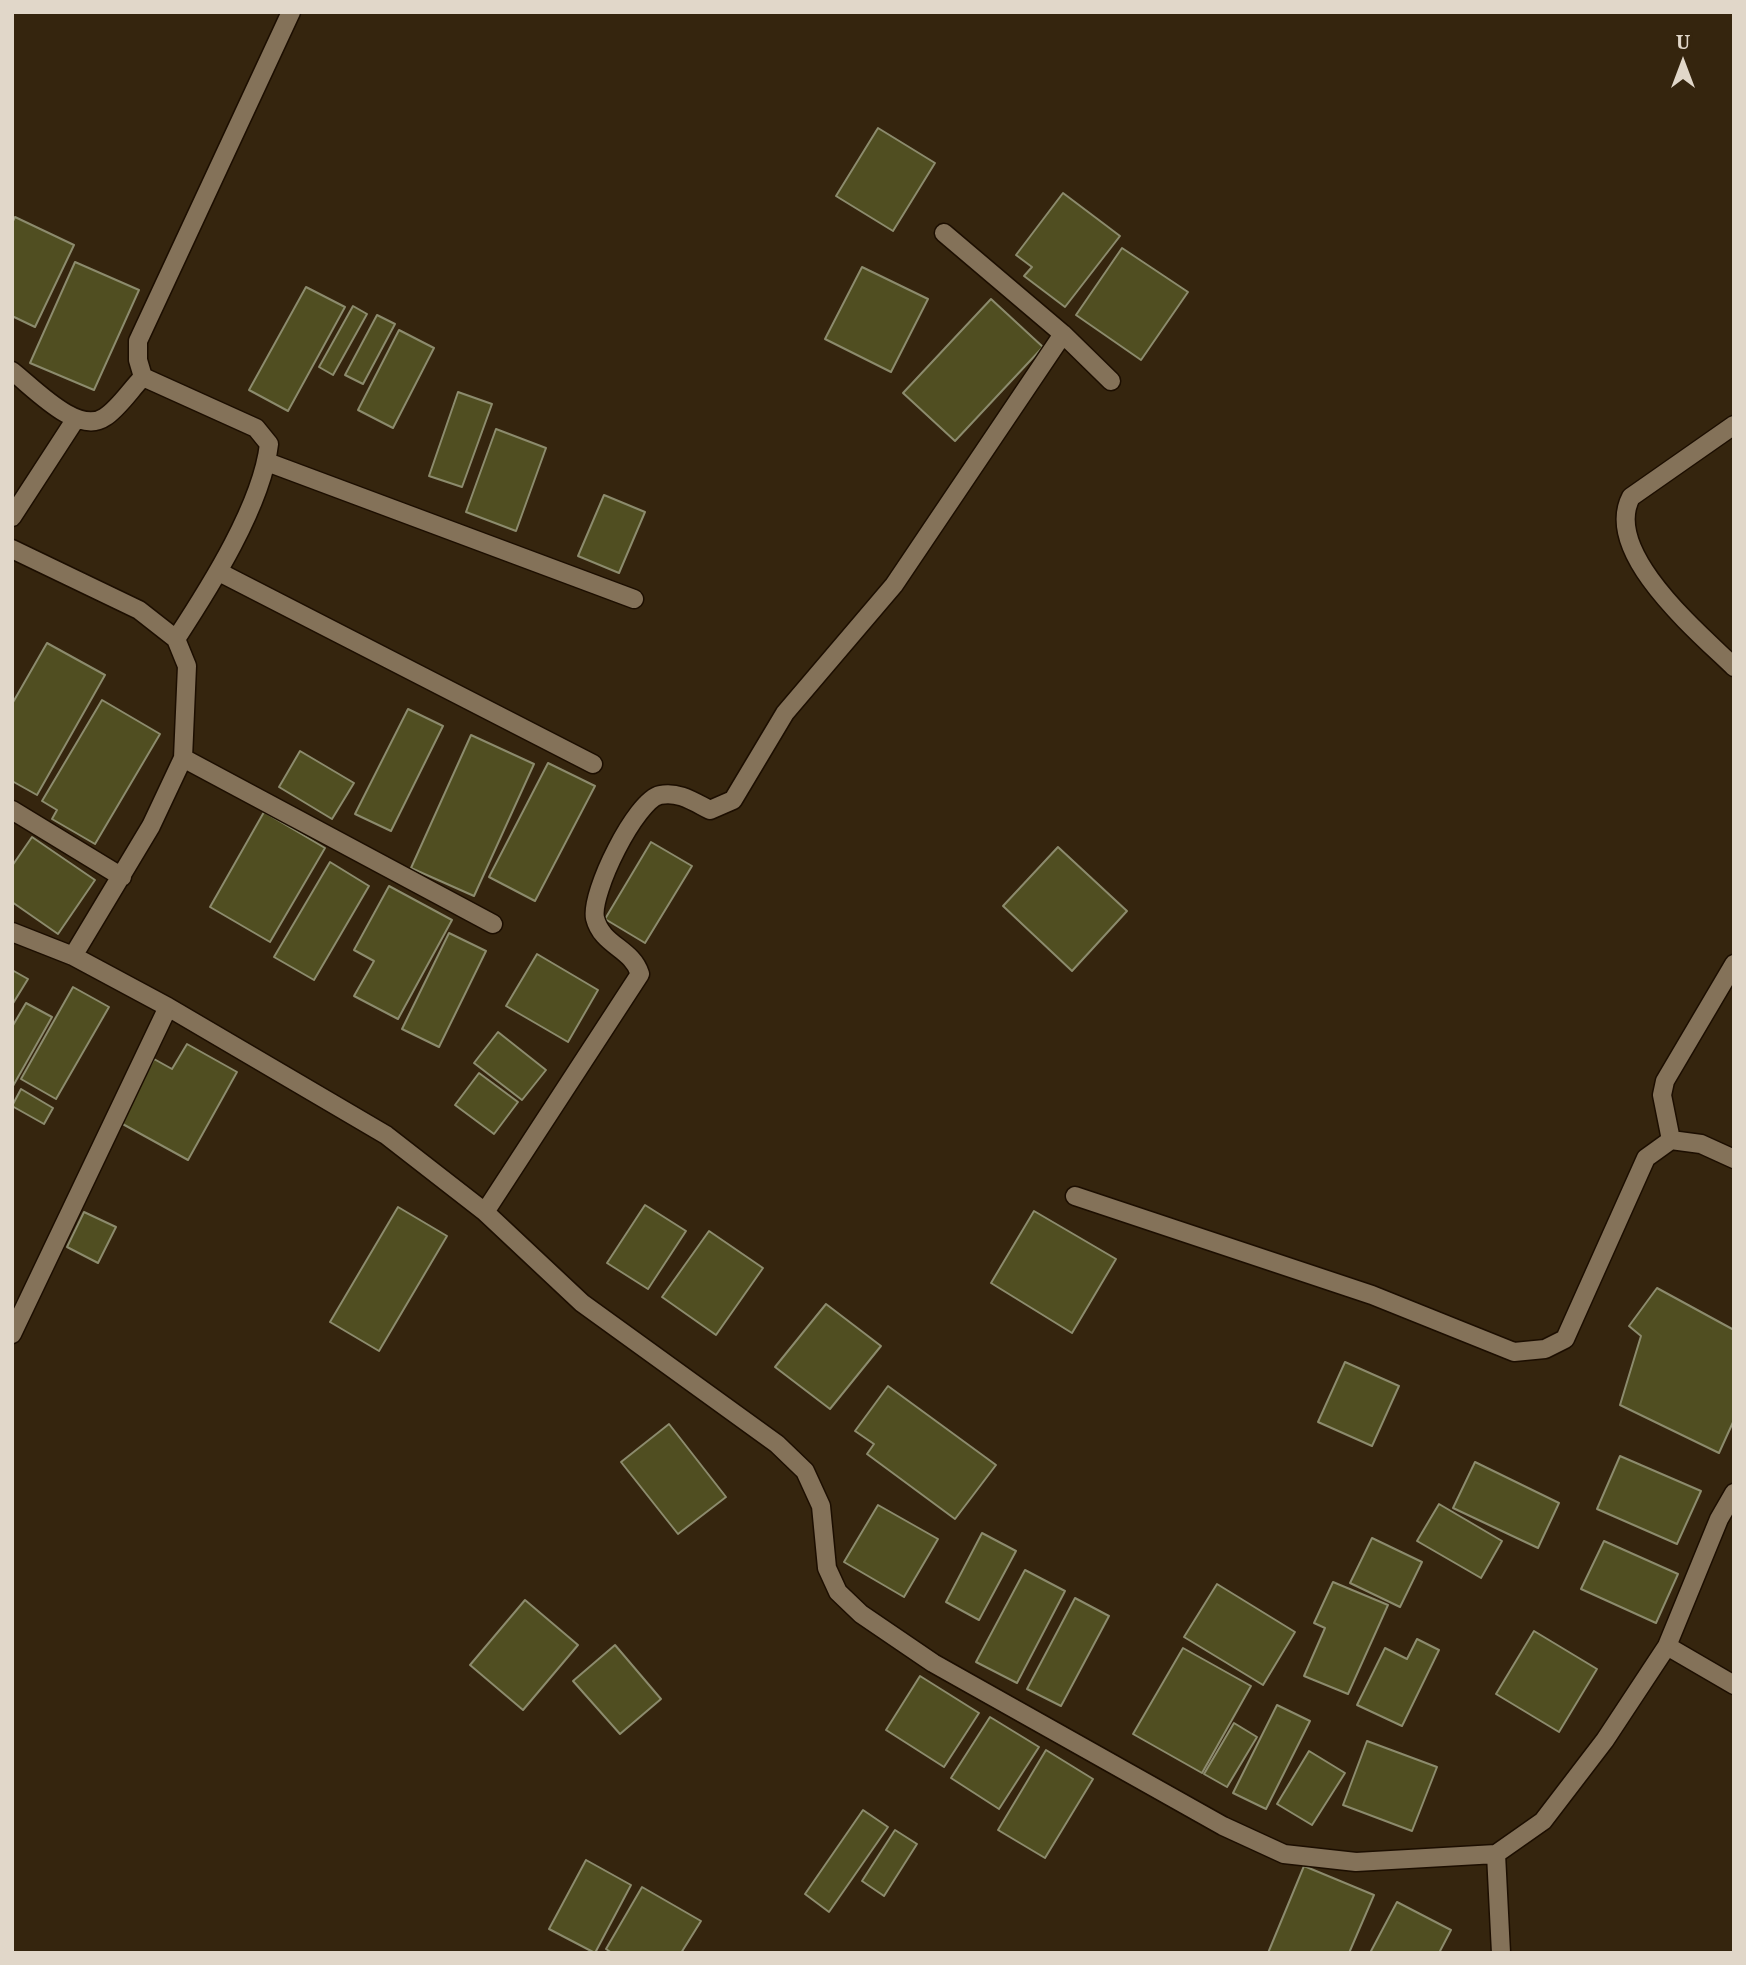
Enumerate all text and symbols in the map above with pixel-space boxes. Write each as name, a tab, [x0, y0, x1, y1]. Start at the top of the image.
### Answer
north arrow	[1648, 28, 1718, 98]
text: U	[1676, 29, 1690, 55]

